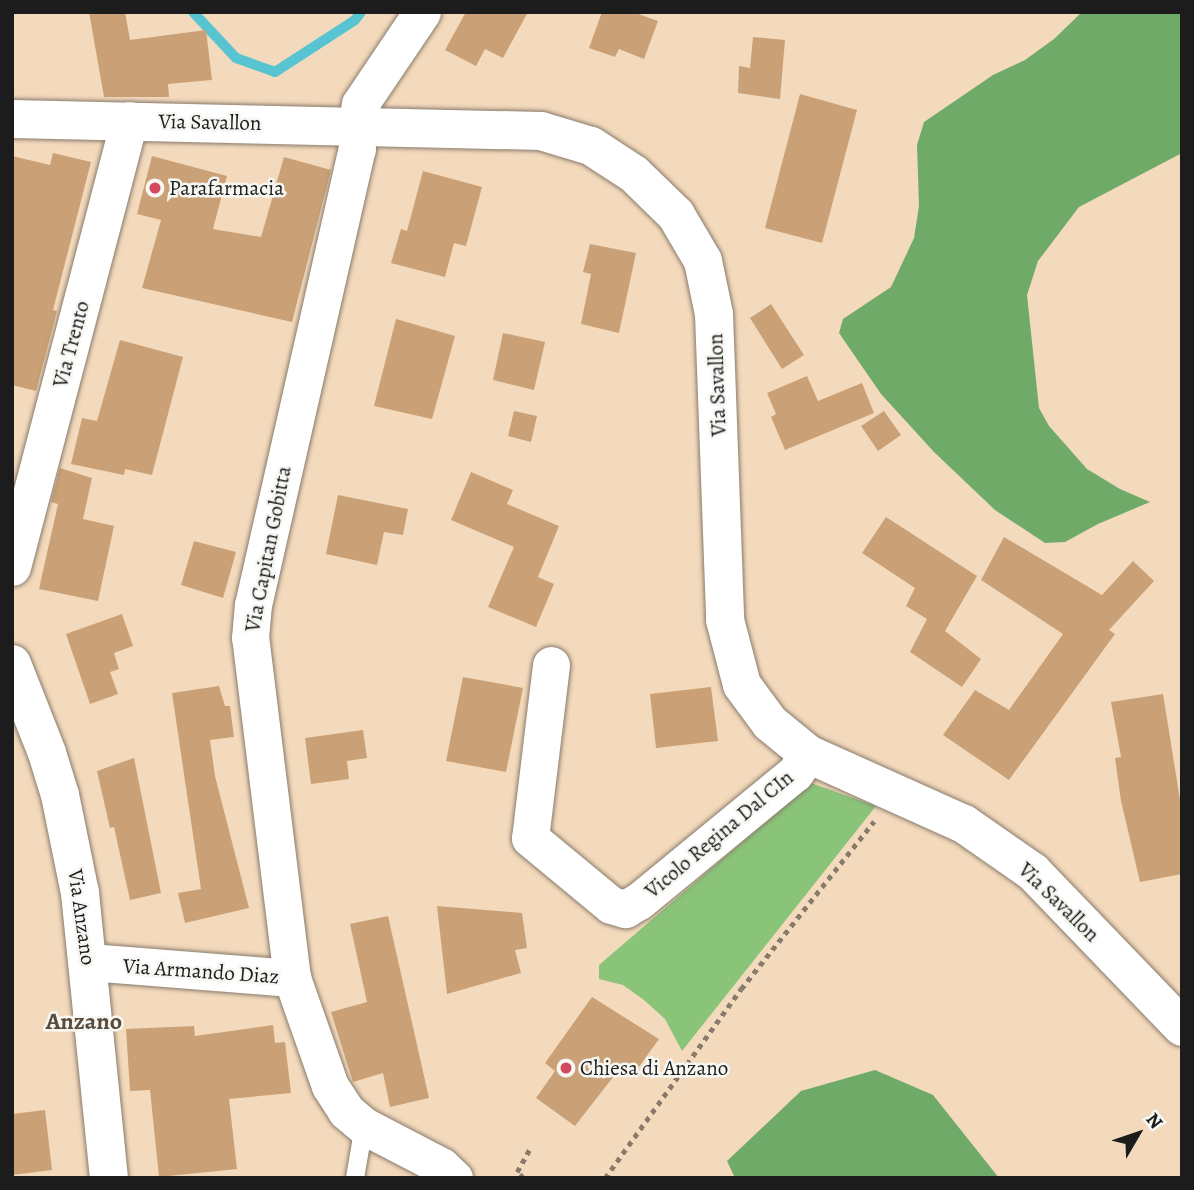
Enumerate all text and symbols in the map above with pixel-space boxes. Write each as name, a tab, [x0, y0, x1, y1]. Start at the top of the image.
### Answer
street label: Via Savallon	[158, 109, 262, 135]
place label: Parafarmacia	[169, 175, 284, 201]
marker: Parafarmacia	[147, 180, 163, 196]
street label: Via Trento	[47, 298, 95, 390]
street label: Via Savallon	[703, 333, 731, 437]
street label: Via Capitan Gobitta	[240, 464, 296, 634]
street label: Vicolo Regina Dal CIn	[640, 765, 798, 903]
street label: Via Savallon	[1013, 857, 1105, 947]
street label: Via Anzano	[63, 867, 101, 967]
street label: Via Armando Diaz	[122, 953, 280, 989]
district label: Anzano	[46, 1008, 122, 1036]
place label: Chiesa di Anzano	[580, 1055, 728, 1081]
marker: Chiesa di Anzano	[558, 1060, 574, 1076]
north arrow	[1103, 1099, 1173, 1169]
text: N	[1140, 1107, 1169, 1134]

